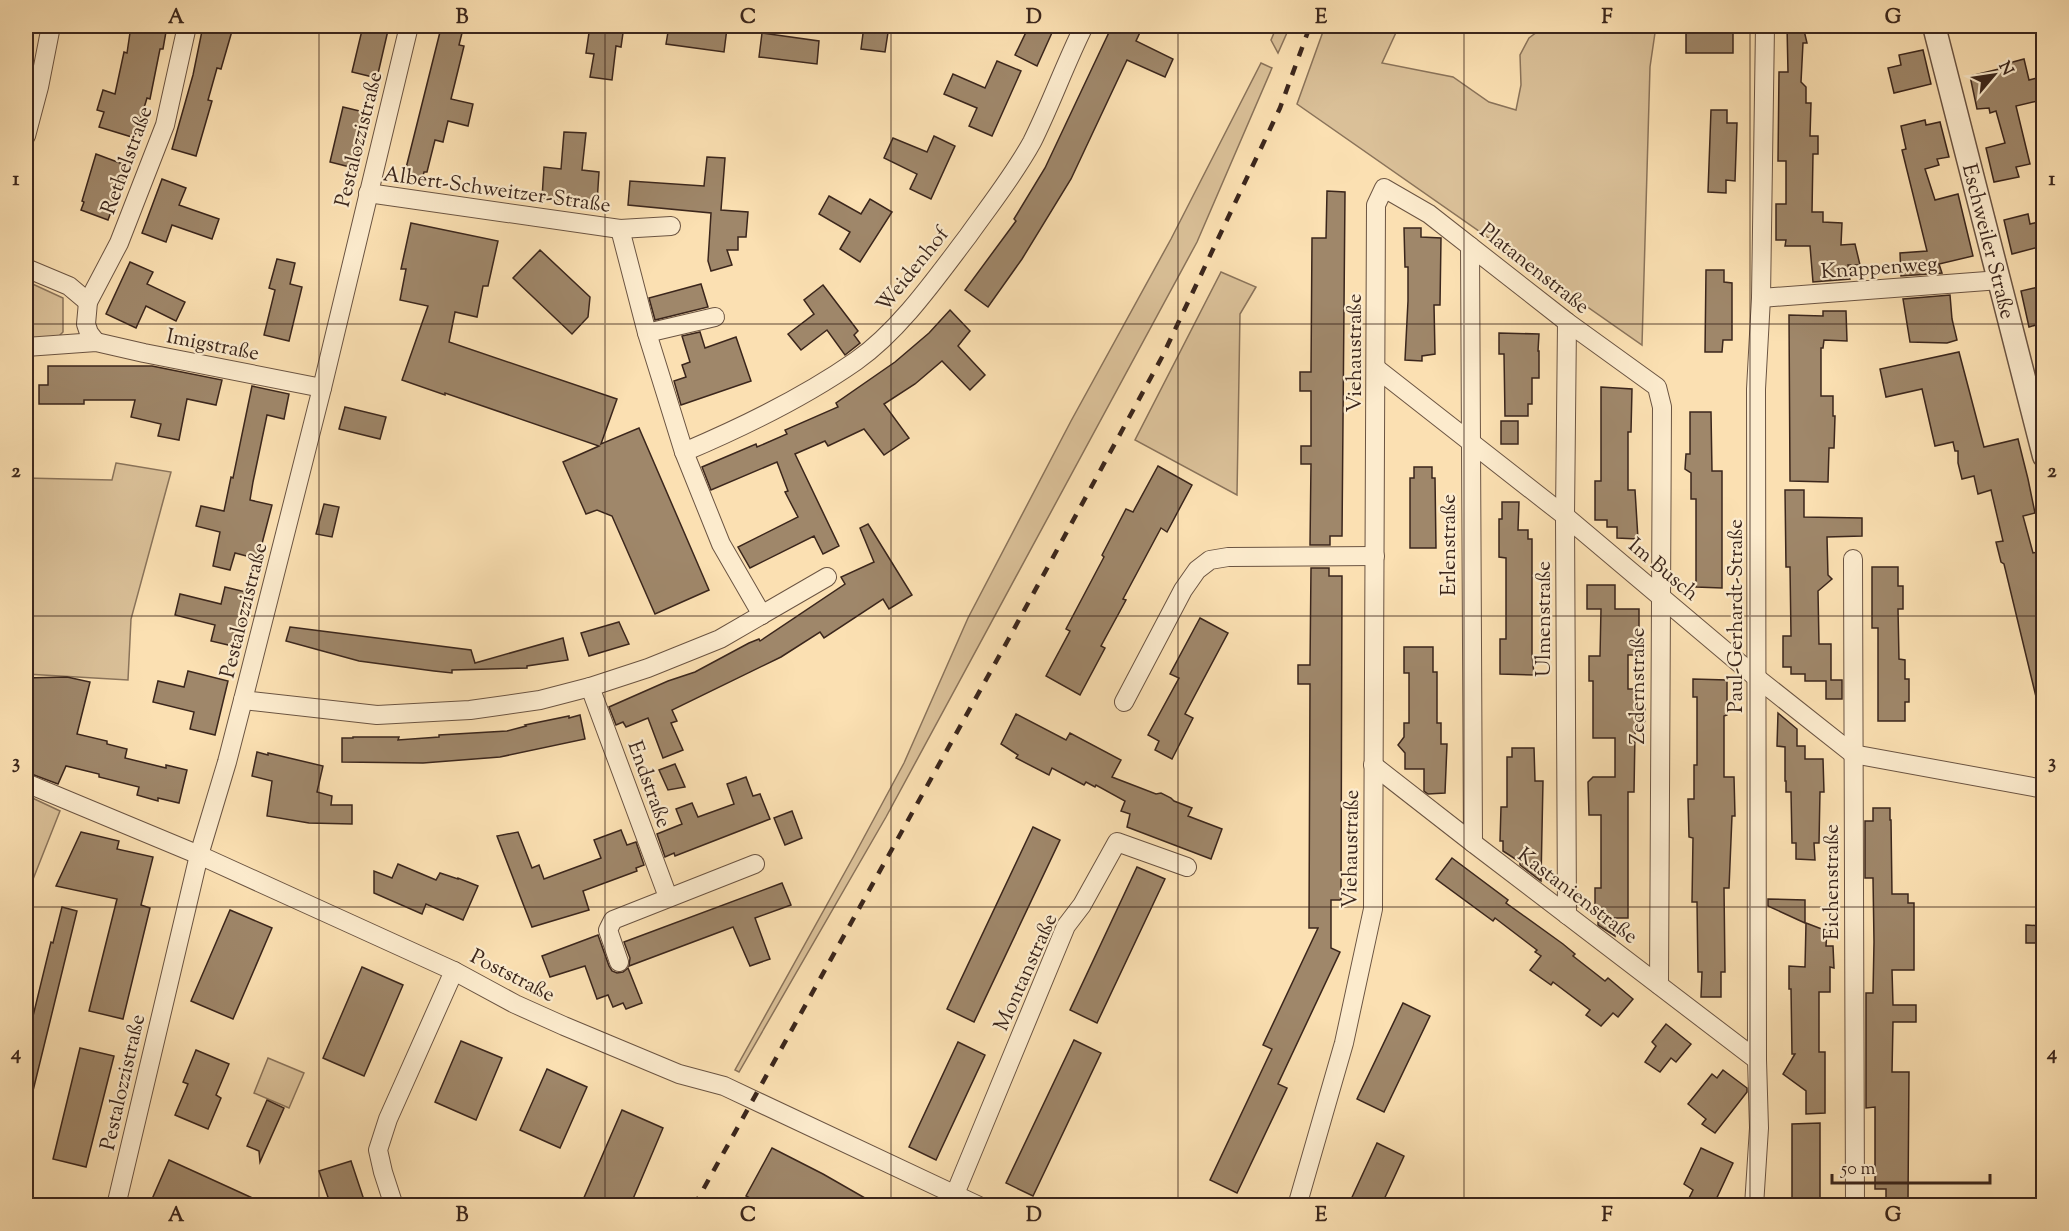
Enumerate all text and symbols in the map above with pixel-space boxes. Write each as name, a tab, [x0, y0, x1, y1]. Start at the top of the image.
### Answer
text: A	[168, 4, 185, 33]
text: B	[456, 4, 469, 33]
text: C	[740, 4, 756, 33]
text: D	[1026, 4, 1042, 33]
text: E	[1315, 4, 1328, 33]
text: F	[1601, 4, 1613, 33]
text: G	[1885, 4, 1902, 33]
north arrow	[1964, 45, 2024, 105]
text: N	[1992, 58, 2018, 80]
street label: Pestalozzistraße	[329, 69, 391, 210]
street label: Rethelstraße	[94, 103, 161, 219]
street label: Albert-Schweitzer-Straße	[381, 160, 612, 222]
street label: Eschweiler Straße	[1953, 161, 2021, 322]
text: 1	[13, 166, 20, 195]
text: 1	[2049, 166, 2056, 195]
street label: Platanenstraße	[1472, 217, 1595, 322]
street label: Weidenhof	[870, 220, 958, 319]
street label: Knappenweg	[1820, 250, 1939, 288]
street label: Viehaustraße	[1341, 294, 1371, 412]
street label: Imigstraße	[164, 322, 262, 370]
text: 2	[11, 458, 21, 487]
text: 2	[2047, 458, 2057, 487]
street label: Erlenstraße	[1435, 494, 1465, 596]
street label: Paul-Gerhardt-Straße	[1722, 519, 1752, 713]
street label: Im Busch	[1621, 532, 1705, 609]
street label: Pestalozzistraße	[214, 540, 276, 681]
street label: Ulmenstraße	[1530, 561, 1560, 677]
street label: Zedernstraße	[1624, 627, 1654, 745]
street label: Endstraße	[619, 737, 678, 832]
text: 3	[12, 749, 20, 778]
text: 3	[2048, 749, 2056, 778]
street label: Viehaustraße	[1336, 789, 1368, 909]
street label: Eichenstraße	[1818, 824, 1848, 940]
street label: Kastanienstraße	[1510, 841, 1643, 952]
street label: Montanstraße	[988, 909, 1066, 1036]
street label: Poststraße	[464, 943, 560, 1011]
street label: Pestalozzistraße	[94, 1012, 154, 1153]
text: 4	[10, 1040, 21, 1069]
text: 4	[2046, 1040, 2057, 1069]
scale bar	[1832, 1147, 1990, 1185]
text: 50 m	[1840, 1157, 1876, 1183]
text: A	[168, 1202, 185, 1231]
text: B	[456, 1202, 469, 1231]
text: C	[740, 1202, 756, 1231]
text: D	[1026, 1202, 1042, 1231]
text: E	[1315, 1202, 1328, 1231]
text: F	[1601, 1202, 1613, 1231]
text: G	[1885, 1202, 1902, 1231]

